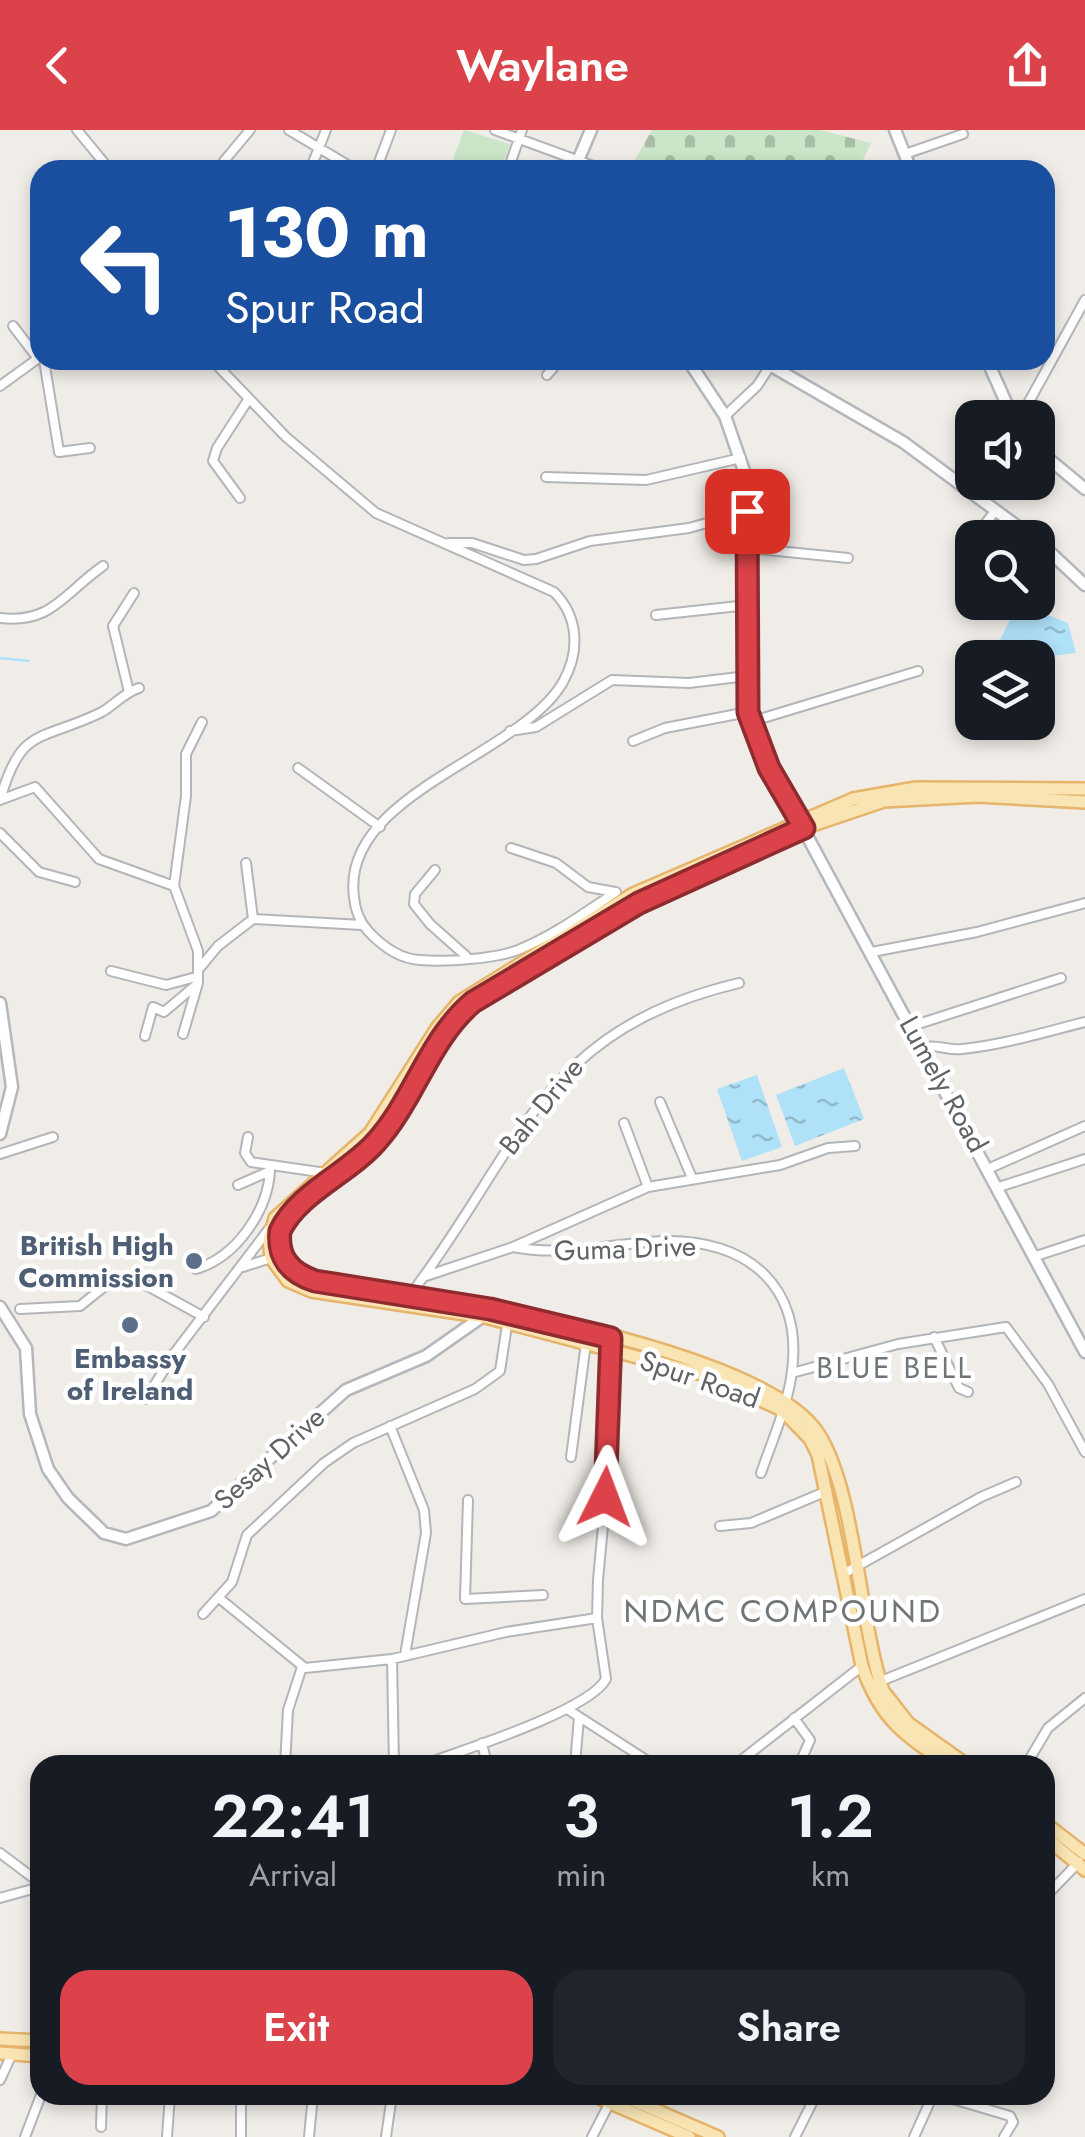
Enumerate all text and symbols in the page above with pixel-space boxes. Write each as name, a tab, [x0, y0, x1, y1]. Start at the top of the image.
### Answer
text: Waylane	[456, 33, 629, 98]
icon: back	[30, 38, 85, 93]
icon: share	[1000, 38, 1055, 93]
text: 130 m	[225, 182, 429, 283]
icon: left	[60, 200, 190, 330]
text: Spur Road	[225, 275, 425, 340]
map controls	[955, 400, 1055, 740]
button: sound	[955, 400, 1055, 500]
pin	[705, 469, 790, 554]
icon: arrive	[720, 484, 775, 539]
button: search	[955, 520, 1055, 620]
button: layers	[955, 640, 1055, 740]
street label: Lumely Road	[889, 1008, 998, 1160]
street label: Bah Drive	[489, 1049, 593, 1164]
place label: British High Commission	[18, 1225, 174, 1298]
street label: Guma Drive	[553, 1226, 697, 1271]
marker: British High Commission	[183, 1250, 205, 1272]
marker: Embassy of Ireland	[119, 1314, 141, 1336]
place label: Embassy of Ireland	[67, 1338, 193, 1411]
street label: Spur Road	[634, 1340, 765, 1419]
district label: BLUE BELL	[816, 1346, 974, 1389]
street label: Sesay Drive	[205, 1397, 334, 1520]
position arrow	[553, 1445, 657, 1549]
district label: NDMC COMPOUND	[623, 1588, 943, 1634]
text: 22:41	[211, 1773, 375, 1860]
text: 3	[563, 1773, 599, 1860]
text: 1.2	[788, 1773, 874, 1860]
text: Arrival	[249, 1852, 337, 1898]
text: min	[556, 1852, 606, 1898]
text: km	[811, 1852, 850, 1898]
button: Exit	[60, 1970, 533, 2085]
button: Share	[553, 1970, 1025, 2085]

